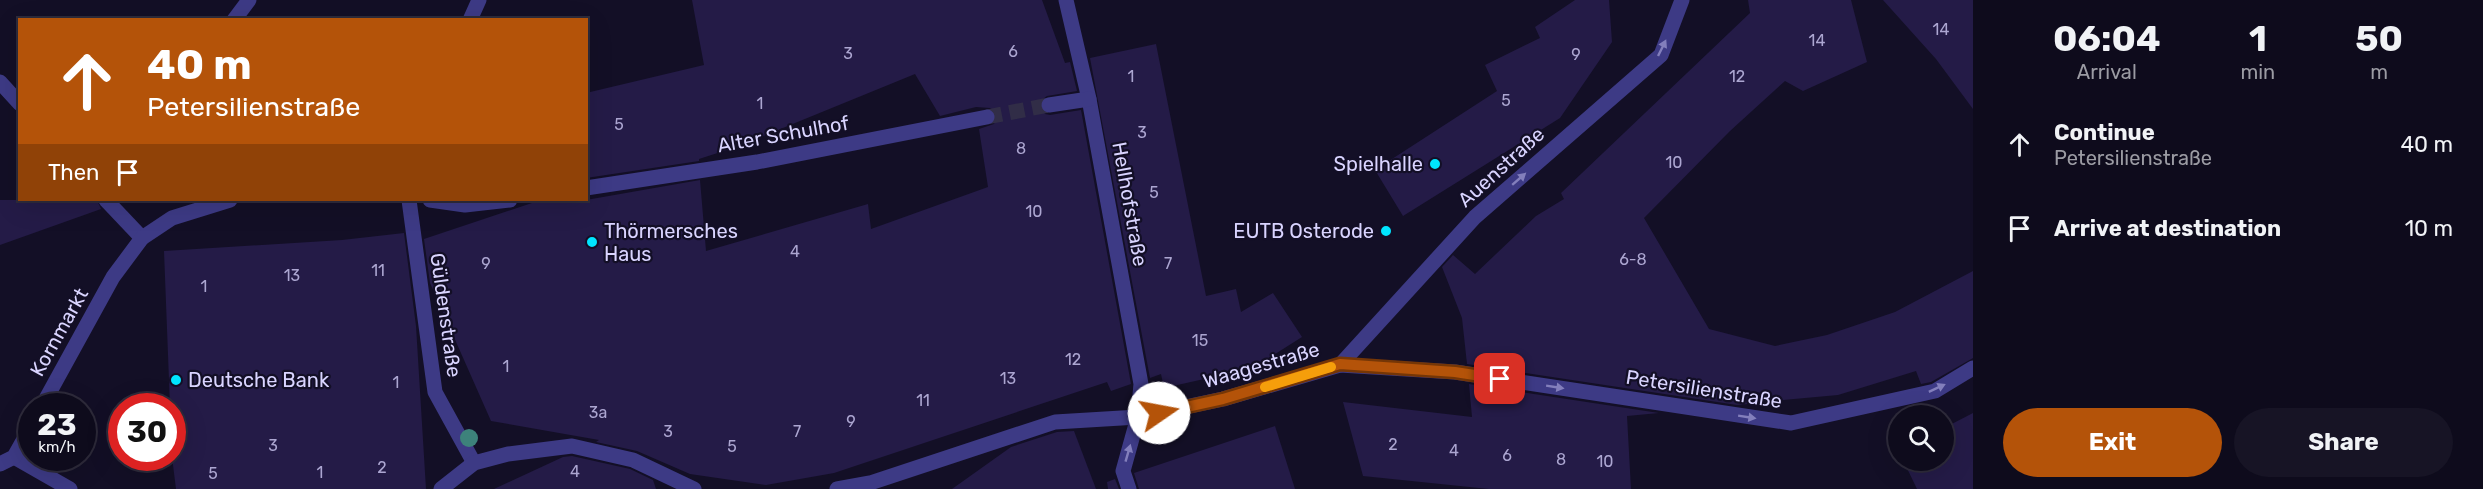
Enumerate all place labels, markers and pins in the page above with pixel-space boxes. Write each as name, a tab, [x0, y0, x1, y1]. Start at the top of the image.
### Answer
place label: Spielhalle	[1334, 152, 1423, 176]
marker: Spielhalle	[1428, 157, 1442, 171]
place label: Thörmersches Haus	[604, 219, 738, 266]
place label: EUTB Osterode	[1233, 219, 1374, 243]
marker: EUTB Osterode	[1379, 224, 1393, 238]
marker: Thörmersches Haus	[585, 235, 599, 249]
pin	[1474, 353, 1525, 404]
place label: Deutsche Bank	[188, 368, 330, 392]
marker: Deutsche Bank	[169, 373, 183, 387]

